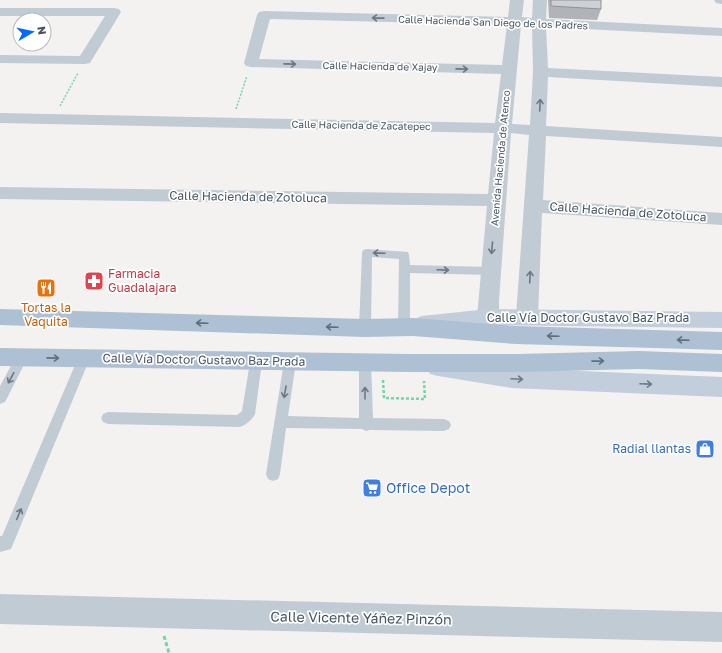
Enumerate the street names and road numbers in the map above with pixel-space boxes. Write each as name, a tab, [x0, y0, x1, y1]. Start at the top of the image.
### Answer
street label: Calle Hacienda San Diego de los Padres	[398, 13, 588, 31]
street label: Calle Hacienda de Xajay	[322, 59, 438, 73]
street label: Avenida Hacienda de Atenco	[488, 90, 512, 226]
street label: Calle Hacienda de Zacatepec	[291, 118, 431, 132]
street label: Calle Hacienda de Zotoluca	[169, 188, 327, 205]
street label: Calle Hacienda de Zotoluca	[549, 199, 707, 224]
street label: Calle Vía Doctor Gustavo Baz Prada	[487, 310, 689, 325]
street label: Calle Vía Doctor Gustavo Baz Prada	[103, 350, 305, 369]
street label: Calle Vicente Yáñez Pinzón	[270, 607, 452, 628]

